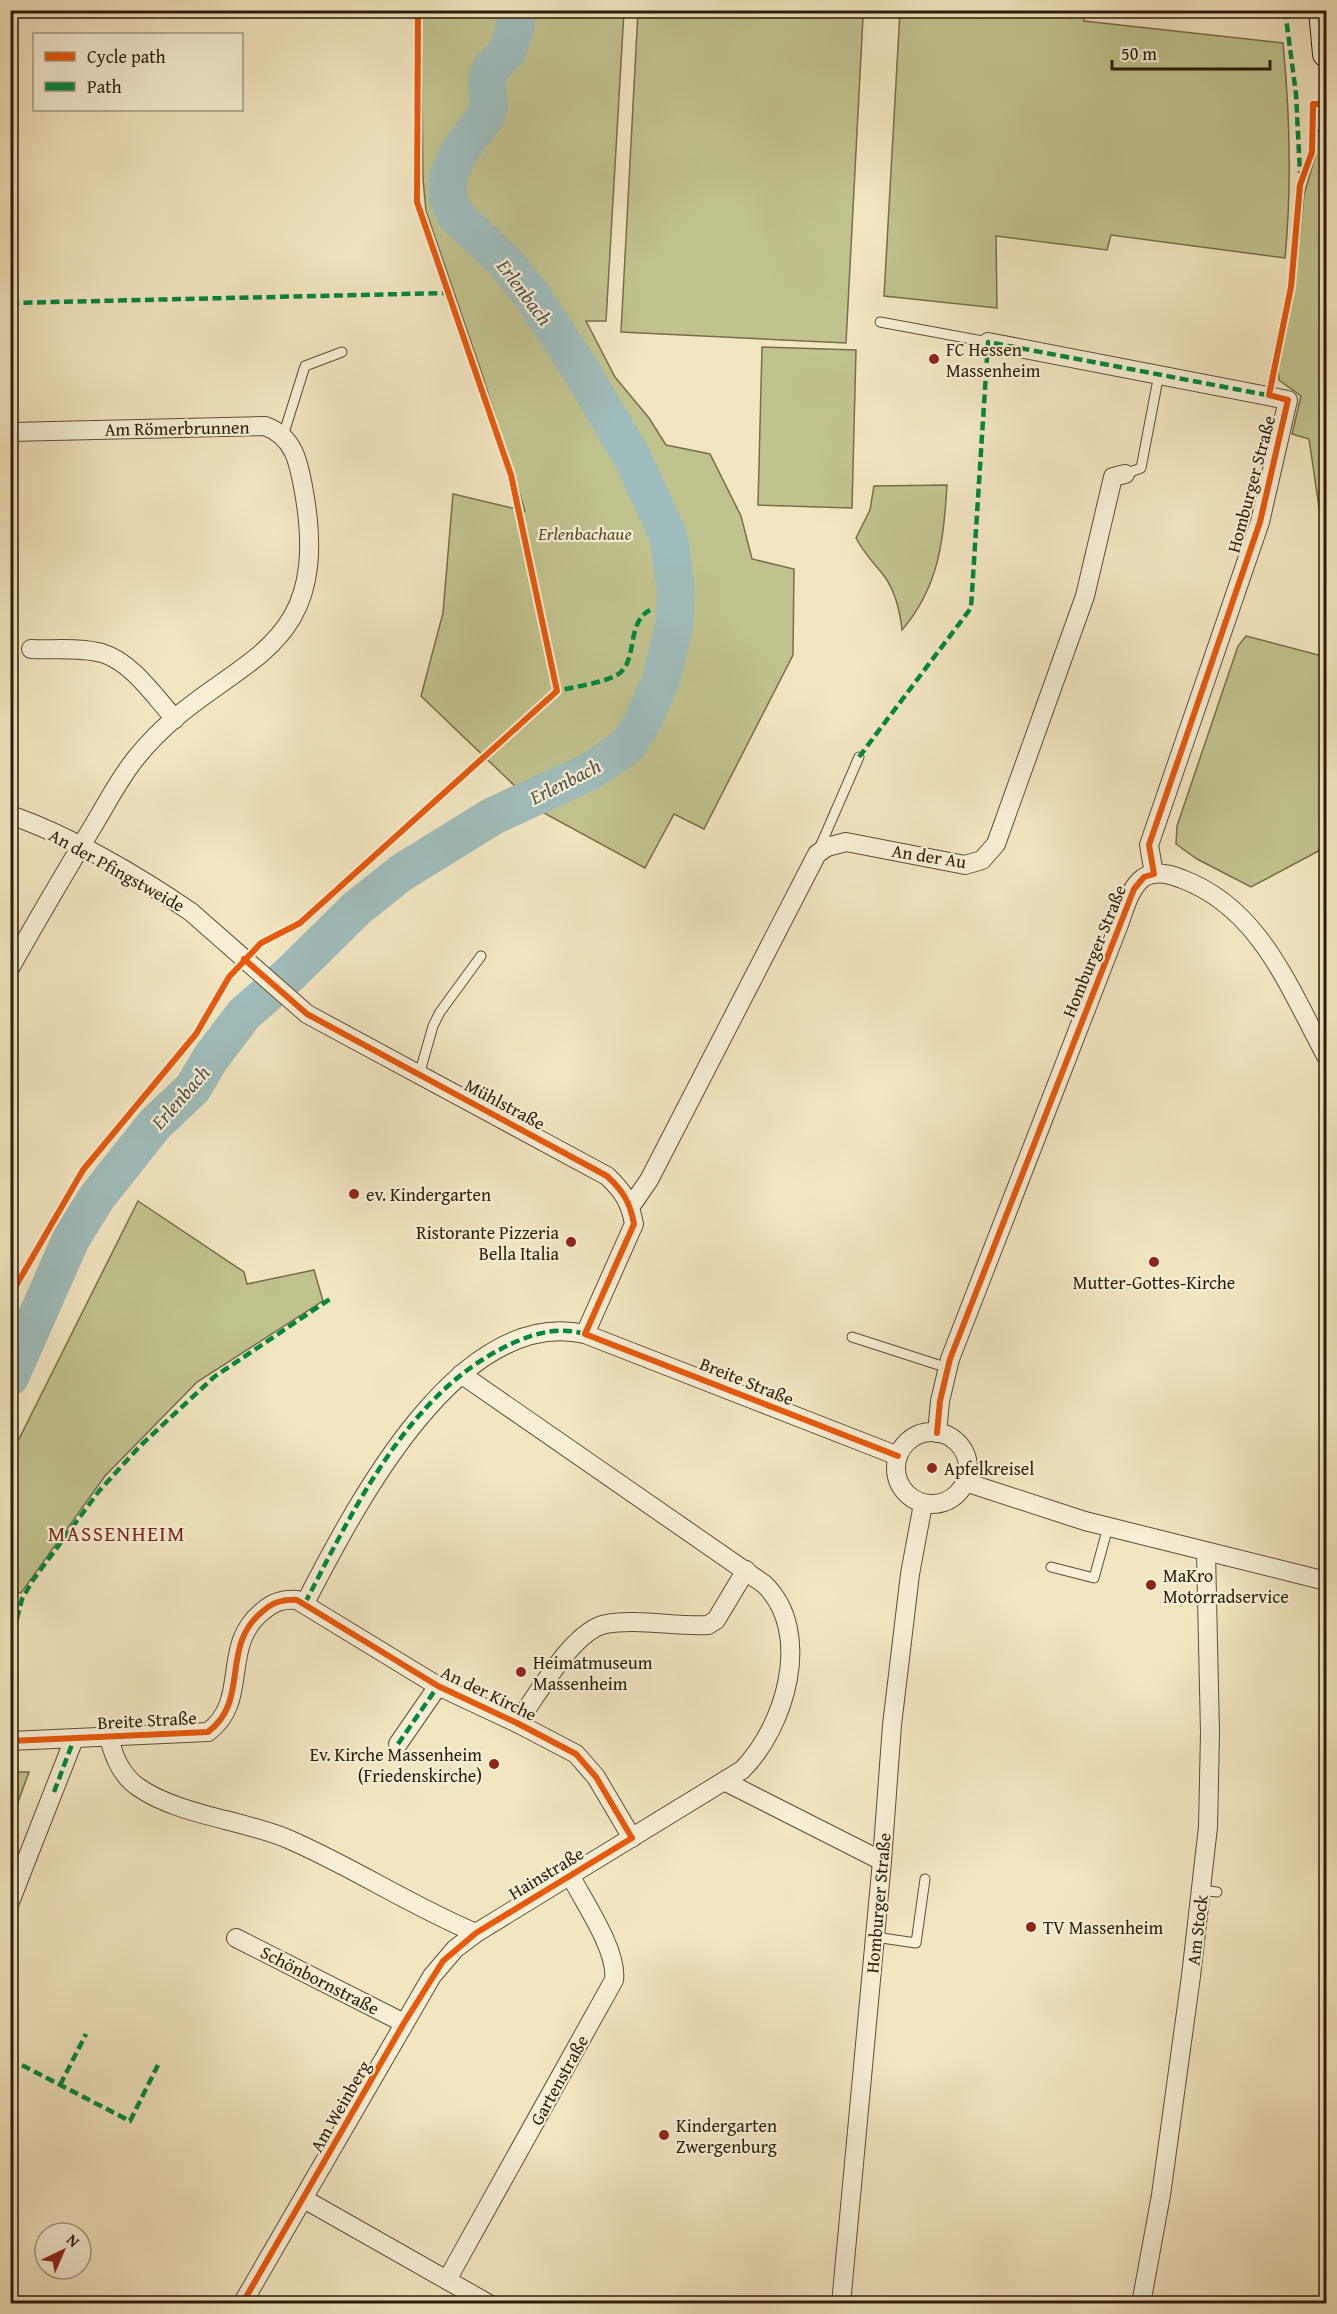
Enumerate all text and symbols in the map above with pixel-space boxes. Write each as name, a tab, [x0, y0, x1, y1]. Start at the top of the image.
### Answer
legend	[33, 33, 243, 111]
scale bar	[1112, 33, 1270, 71]
text: 50 m	[1121, 40, 1157, 67]
text: Cycle path	[87, 43, 166, 70]
text: Path	[87, 73, 122, 100]
water label: Erlenbach	[490, 252, 560, 331]
place label: FC Hessen Massenheim	[946, 336, 1041, 384]
marker: FC Hessen Massenheim	[927, 352, 941, 366]
street label: Homburger Straße	[1220, 412, 1282, 556]
street label: Am Römerbrunnen	[104, 413, 250, 443]
park label: Erlenbachaue	[537, 520, 632, 547]
water label: Erlenbach	[523, 751, 606, 812]
street label: An der Pfingstweide	[44, 821, 190, 919]
street label: An der Au	[890, 837, 968, 875]
street label: Homburger Straße	[1055, 881, 1133, 1021]
water label: Erlenbach	[143, 1059, 216, 1136]
street label: Mühlstraße	[460, 1071, 550, 1137]
place label: ev. Kindergarten	[366, 1181, 491, 1208]
marker: ev. Kindergarten	[347, 1187, 361, 1201]
place label: Ristorante Pizzeria Bella Italia	[416, 1219, 559, 1267]
marker: Ristorante Pizzeria Bella Italia	[564, 1235, 578, 1249]
marker: Mutter-Gottes-Kirche	[1147, 1255, 1161, 1269]
place label: Mutter-Gottes-Kirche	[1073, 1269, 1235, 1296]
street label: Breite Straße	[696, 1350, 798, 1412]
place label: Apfelkreisel	[944, 1455, 1034, 1482]
marker: Apfelkreisel	[925, 1461, 939, 1475]
district label: MASSENHEIM	[48, 1518, 186, 1549]
place label: MaKro Motorradservice	[1163, 1562, 1289, 1610]
marker: MaKro Motorradservice	[1144, 1578, 1158, 1592]
place label: Heimatmuseum Massenheim	[533, 1649, 653, 1697]
street label: An der Kirche	[437, 1658, 541, 1728]
marker: Heimatmuseum Massenheim	[514, 1665, 528, 1679]
street label: Breite Straße	[97, 1704, 197, 1736]
place label: Ev. Kirche Massenheim (Friedenskirche)	[310, 1741, 482, 1789]
marker: Ev. Kirche Massenheim (Friedenskirche)	[487, 1757, 501, 1771]
street label: Homburger Straße	[858, 1832, 898, 1974]
street label: Hainstraße	[503, 1840, 589, 1906]
street label: Am Stock	[1179, 1892, 1215, 1967]
place label: TV Massenheim	[1043, 1914, 1164, 1941]
marker: TV Massenheim	[1024, 1920, 1038, 1934]
street label: Schönbornstraße	[256, 1938, 384, 2022]
street label: Gartenstraße	[523, 2030, 595, 2130]
street label: Am Weinberg	[303, 2055, 377, 2157]
place label: Kindergarten Zwergenburg	[676, 2112, 777, 2160]
marker: Kindergarten Zwergenburg	[657, 2128, 671, 2142]
north arrow	[33, 2221, 93, 2281]
text: N	[61, 2228, 86, 2253]

